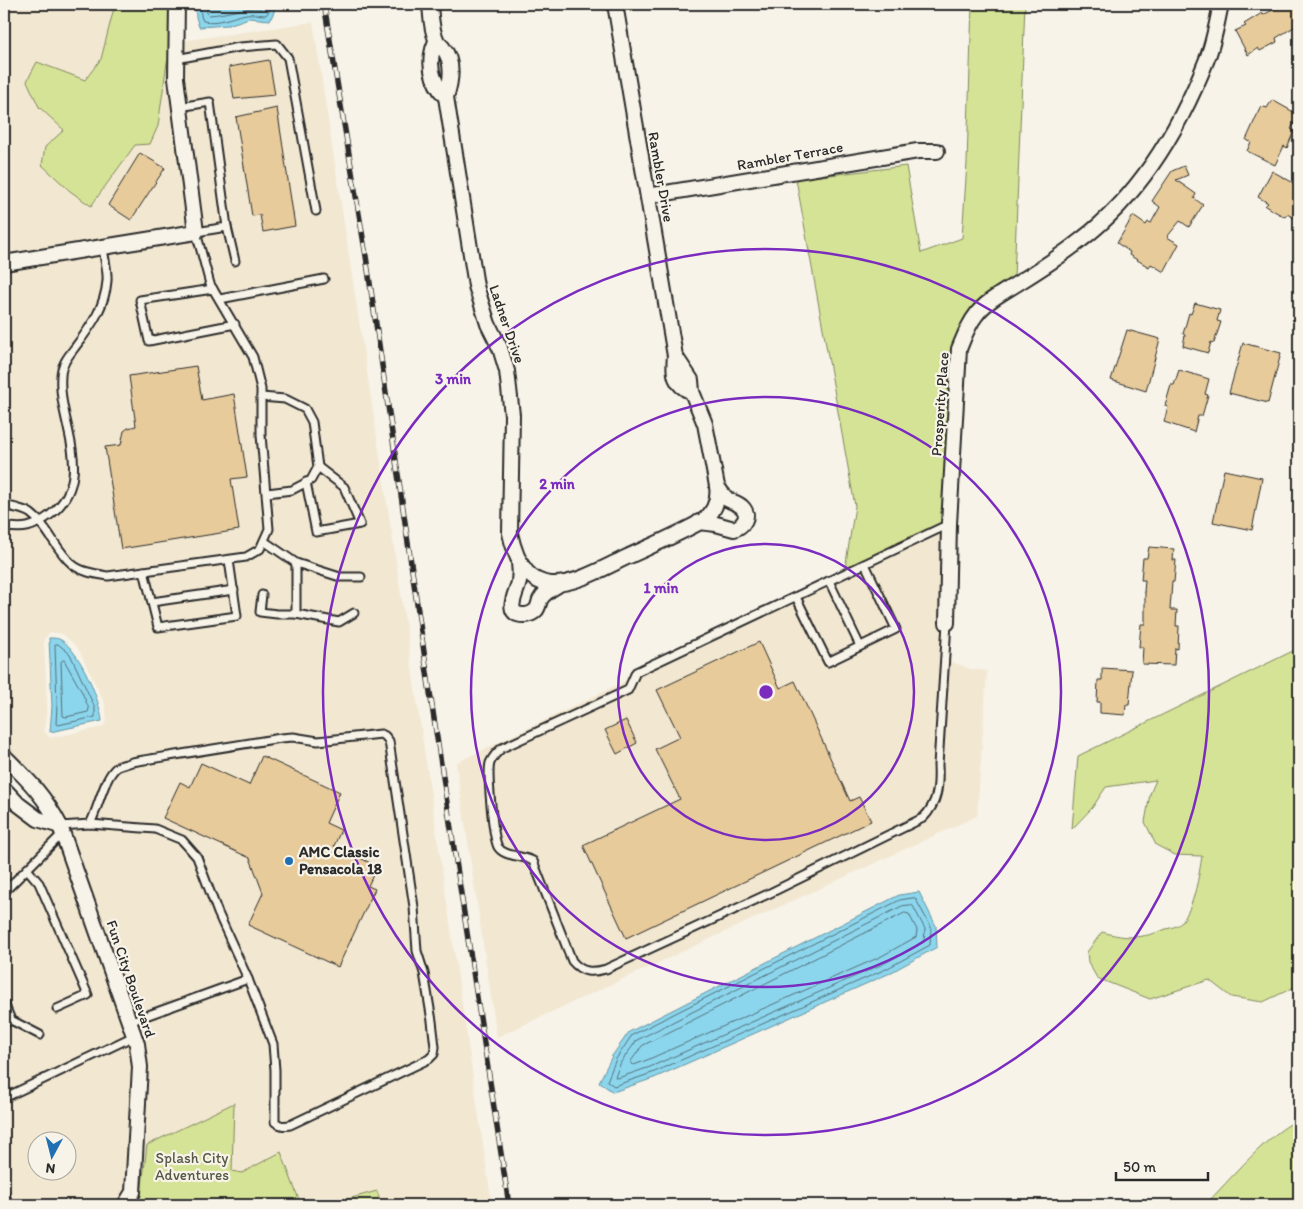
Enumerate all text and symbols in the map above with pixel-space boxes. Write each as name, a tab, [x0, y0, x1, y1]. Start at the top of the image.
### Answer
street label: Rambler Drive	[644, 130, 678, 224]
street label: Rambler Terrace	[736, 138, 844, 174]
street label: Ladner Drive	[485, 282, 529, 366]
street label: Prosperity Place	[927, 351, 953, 457]
text: 3 min	[435, 370, 472, 388]
text: 2 min	[539, 475, 576, 493]
text: 1 min	[644, 579, 679, 597]
centre of rings	[757, 683, 775, 701]
place label: AMC Classic Pensacola 18	[298, 843, 383, 878]
marker: AMC Classic Pensacola 18	[283, 855, 295, 867]
street label: Fun City Boulevard	[102, 918, 160, 1041]
north arrow	[28, 1132, 78, 1182]
park label: Splash City Adventures	[155, 1149, 229, 1184]
scale bar	[1116, 1149, 1208, 1181]
text: 50 m	[1123, 1158, 1156, 1176]
text: N	[45, 1159, 56, 1177]

